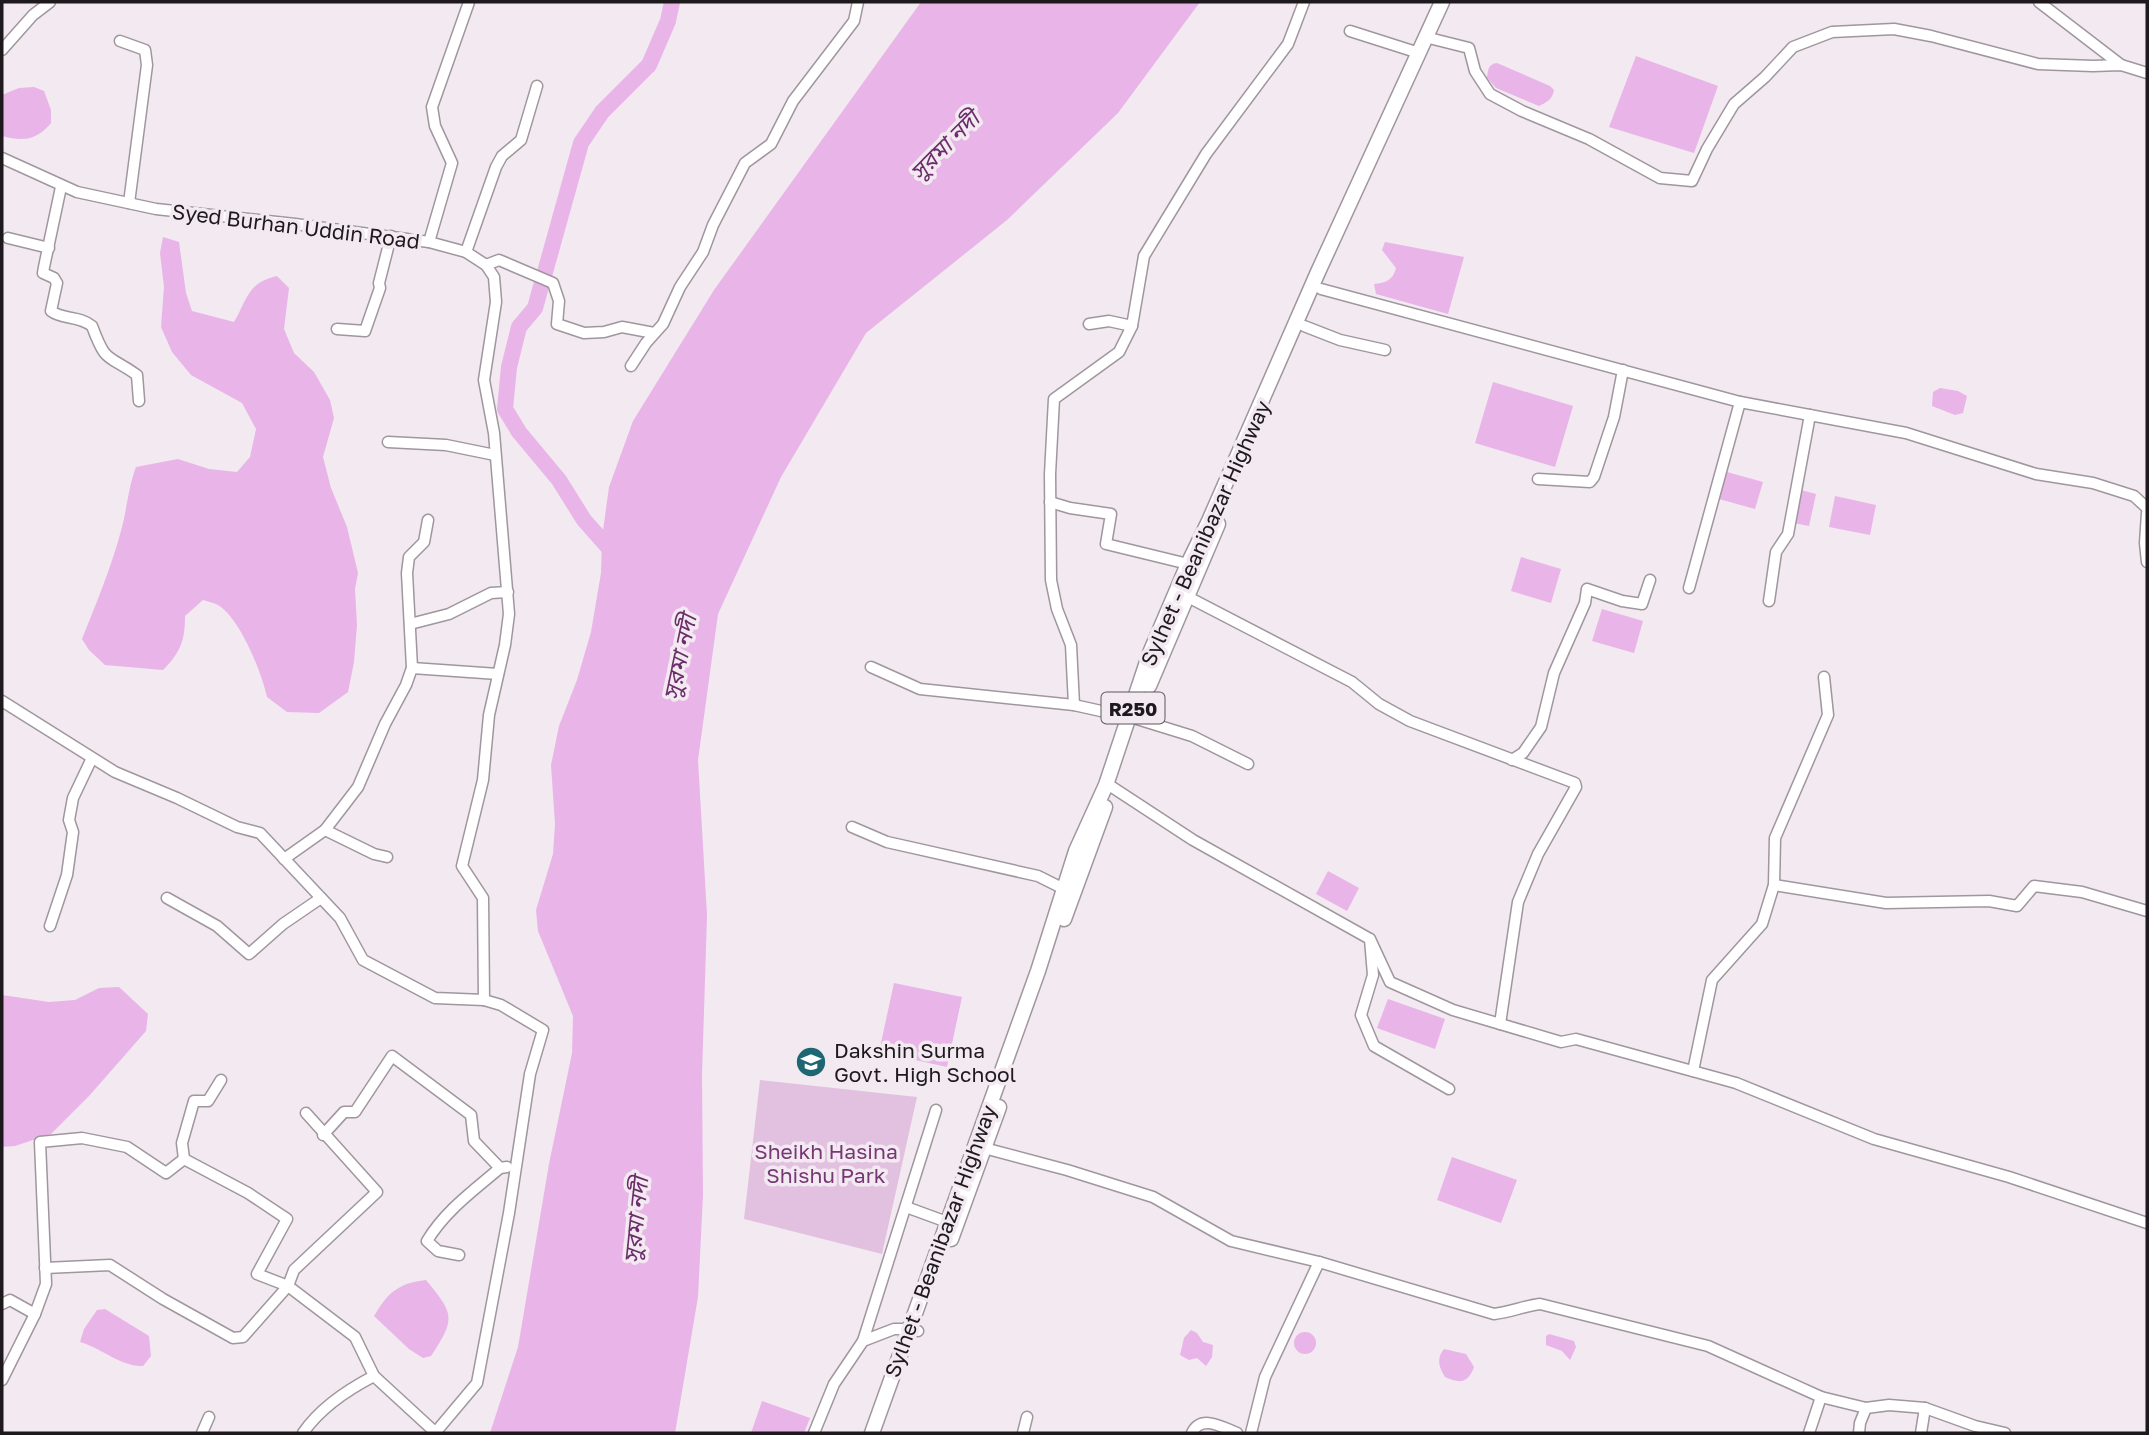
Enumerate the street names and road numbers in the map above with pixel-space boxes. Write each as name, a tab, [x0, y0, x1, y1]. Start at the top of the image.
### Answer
street label: Syed Burhan Uddin Road	[171, 198, 421, 254]
street label: Sylhet - Beanibazar Highway	[1135, 396, 1276, 670]
road number: R250	[1102, 692, 1164, 723]
street label: Sylhet - Beanibazar Highway	[879, 1101, 1002, 1381]

